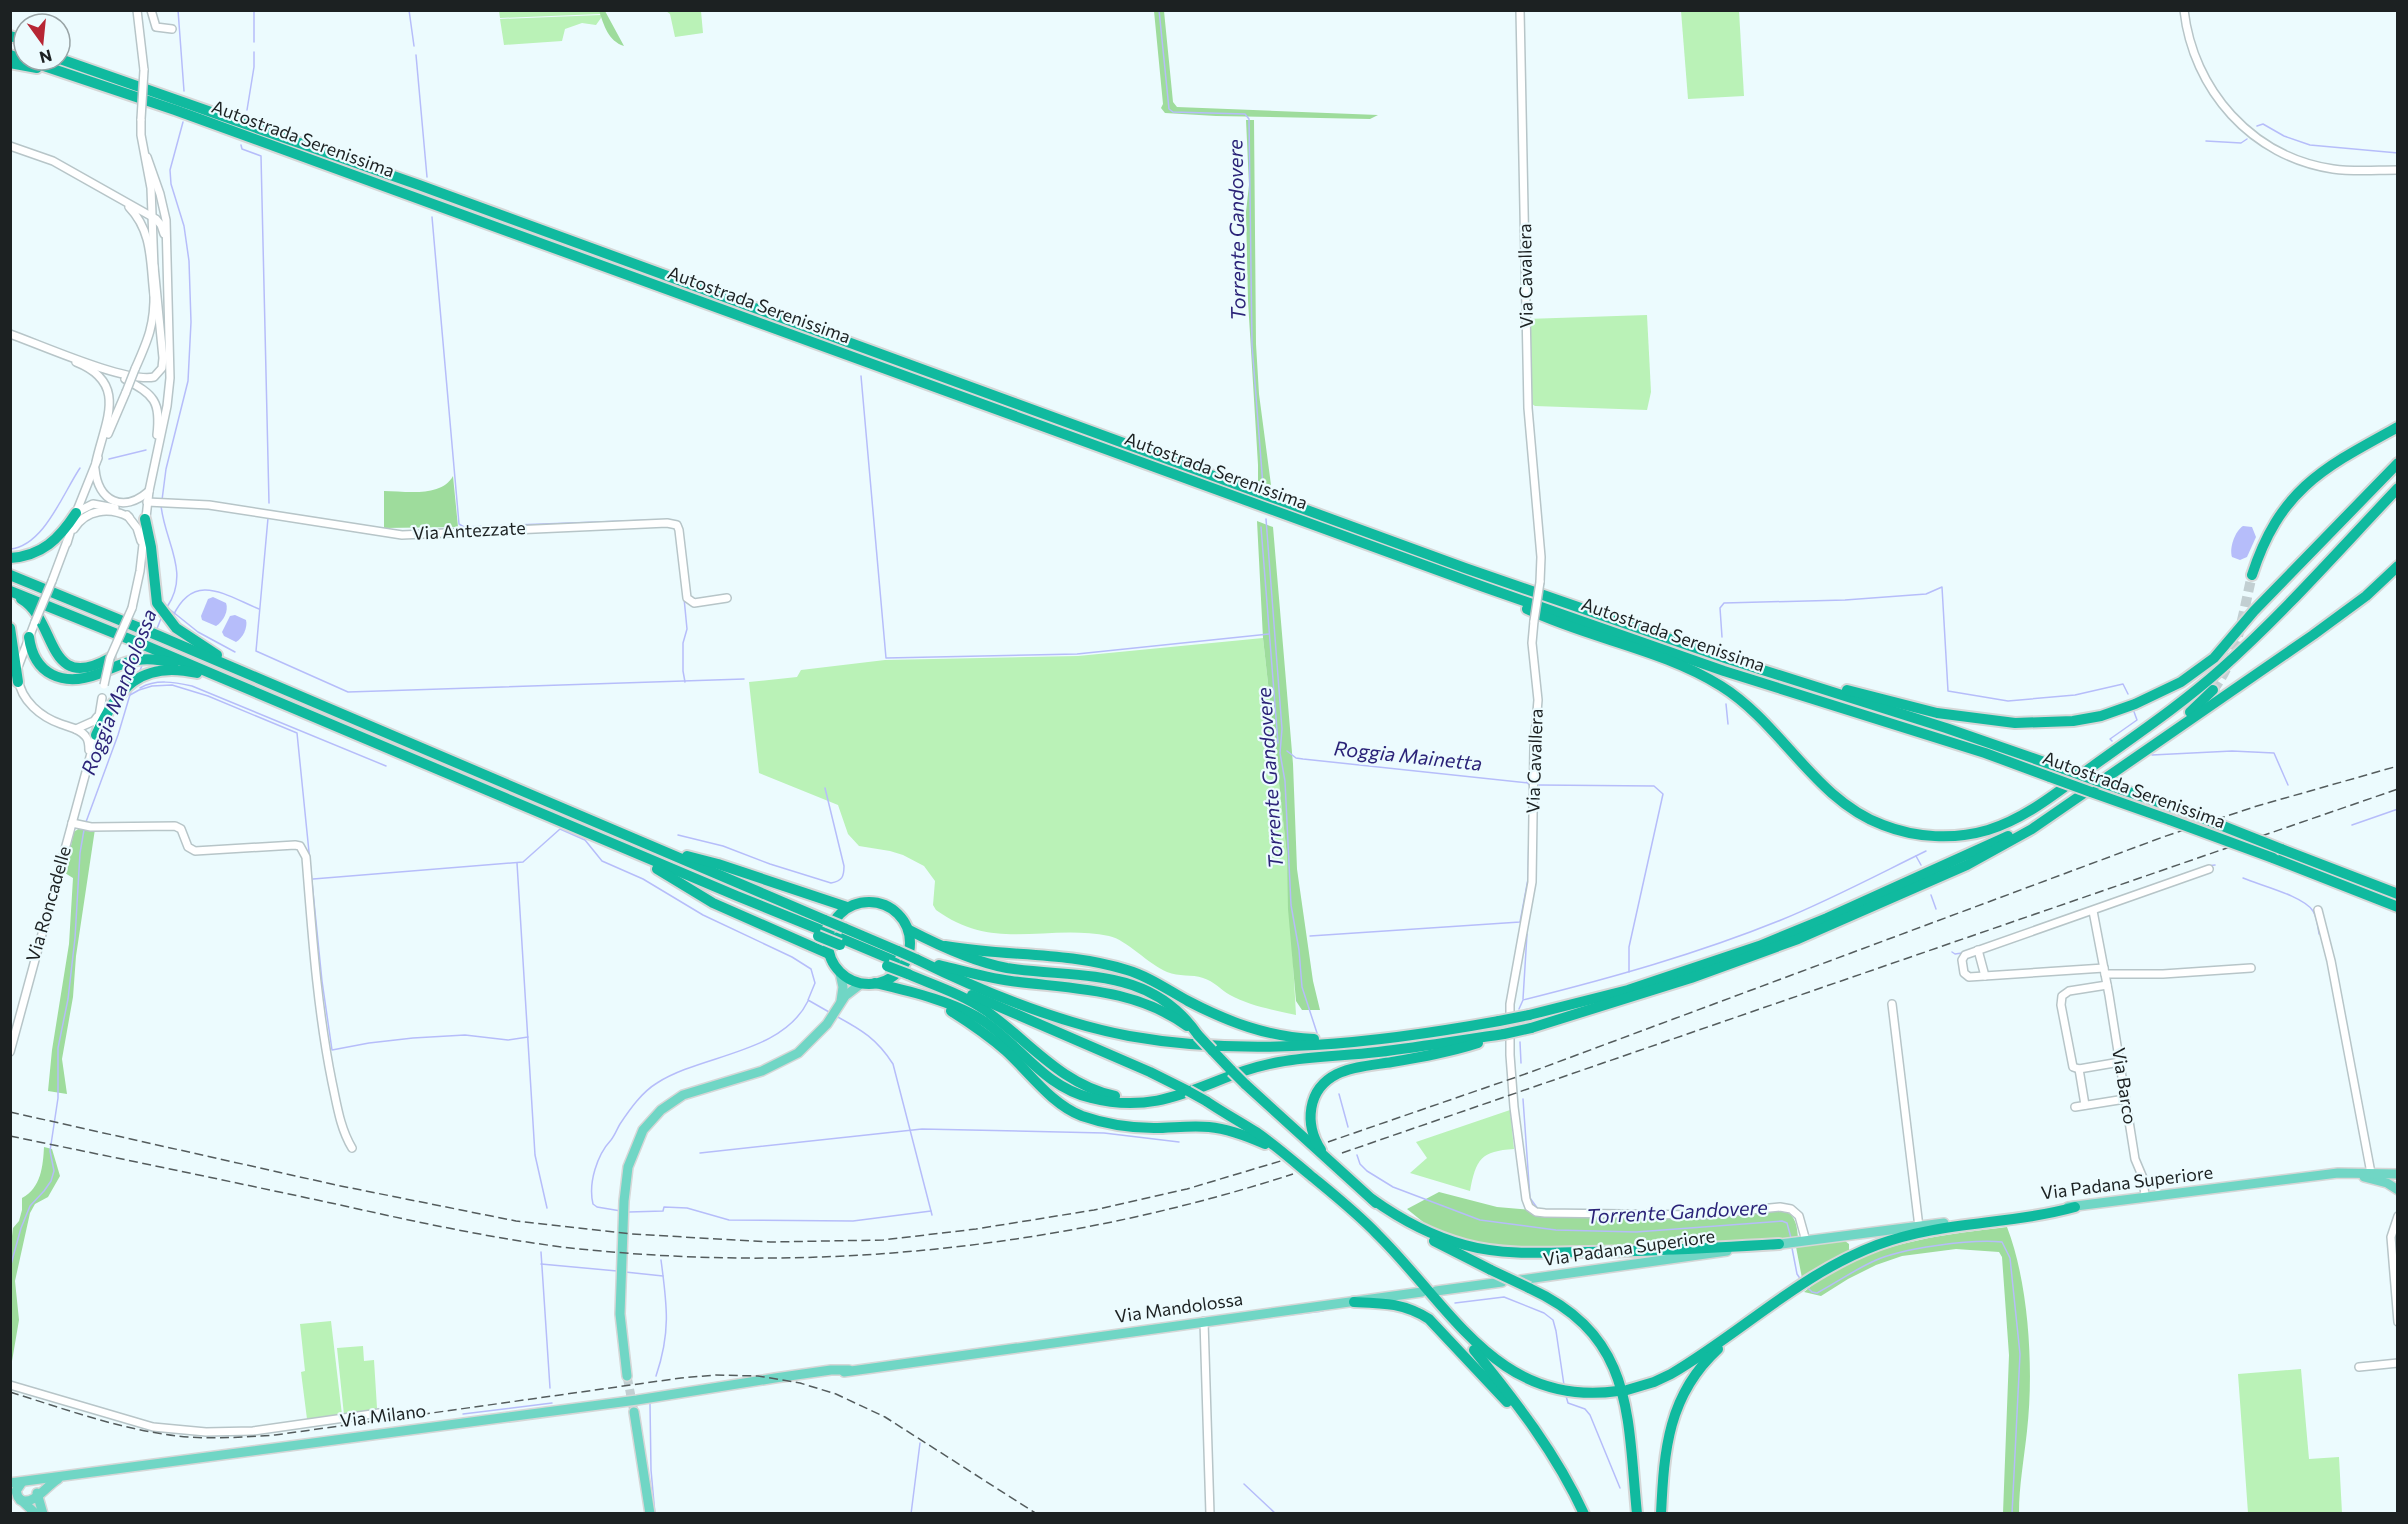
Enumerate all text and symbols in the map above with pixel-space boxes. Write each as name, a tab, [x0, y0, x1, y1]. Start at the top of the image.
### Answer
north arrow	[12, 12, 72, 72]
text: N	[38, 46, 54, 68]
street label: Autostrada Serenissima	[209, 95, 398, 181]
water label: Torrente Gandovere	[1222, 139, 1250, 321]
street label: Via Cavallera	[1513, 223, 1537, 329]
street label: Autostrada Serenissima	[665, 261, 854, 347]
street label: Autostrada Serenissima	[1122, 427, 1311, 513]
street label: Via Antezzate	[412, 516, 526, 544]
street label: Autostrada Serenissima	[1579, 592, 1768, 676]
water label: Roggia Mandolossa	[75, 605, 161, 778]
water label: Torrente Gandovere	[1251, 686, 1287, 869]
street label: Via Cavallera	[1521, 708, 1547, 814]
water label: Roggia Mainetta	[1333, 735, 1483, 775]
street label: Autostrada Serenissima	[2040, 746, 2229, 832]
street label: Via Roncadelle	[21, 843, 75, 964]
street label: Via Barco	[2108, 1046, 2142, 1126]
street label: Via Padana Superiore	[2040, 1161, 2214, 1203]
water label: Torrente Gandovere	[1586, 1194, 1769, 1228]
street label: Via Padana Superiore	[1542, 1224, 1716, 1270]
street label: Via Mandolossa	[1114, 1287, 1244, 1327]
street label: Via Milano	[338, 1399, 427, 1431]

